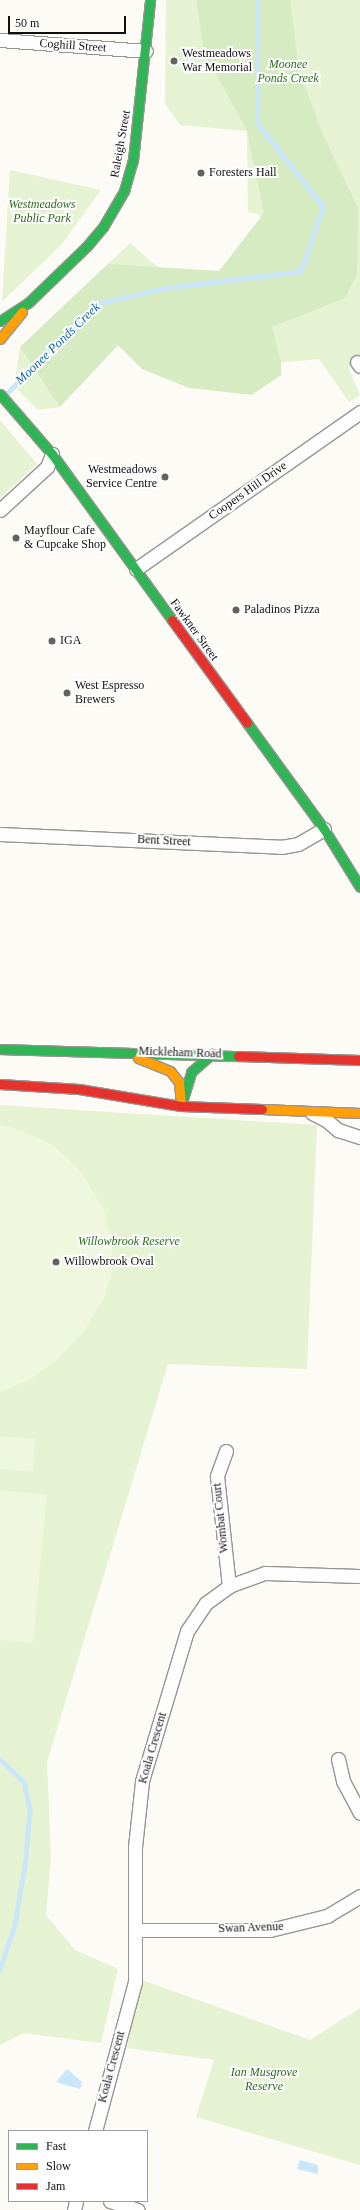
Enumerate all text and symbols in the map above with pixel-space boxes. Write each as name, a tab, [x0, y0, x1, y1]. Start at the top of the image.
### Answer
scale bar	[10, 8, 128, 34]
text: 50 m	[15, 16, 39, 30]
street label: Coghill Street	[39, 36, 107, 56]
place label: Westmeadows War Memorial	[182, 47, 252, 75]
marker: Westmeadows War Memorial	[169, 56, 179, 66]
park label: Moonee Ponds Creek	[257, 58, 319, 86]
street label: Raleigh Street	[108, 109, 134, 179]
place label: Foresters Hall	[209, 166, 277, 180]
marker: Foresters Hall	[196, 168, 206, 178]
park label: Westmeadows Public Park	[9, 198, 75, 226]
water label: Moonee Ponds Creek	[13, 300, 103, 388]
street label: Coopers Hill Drive	[206, 459, 290, 523]
place label: Westmeadows Service Centre	[86, 463, 157, 491]
marker: Westmeadows Service Centre	[160, 472, 170, 482]
place label: Mayflour Cafe & Cupcake Shop	[24, 524, 106, 552]
marker: Mayflour Cafe & Cupcake Shop	[11, 533, 21, 543]
street label: Fawkner Street	[167, 596, 221, 664]
place label: Paladinos Pizza	[244, 603, 320, 617]
marker: Paladinos Pizza	[231, 605, 241, 615]
place label: IGA	[60, 634, 81, 648]
marker: IGA	[47, 636, 57, 646]
place label: West Espresso Brewers	[75, 679, 144, 707]
marker: West Espresso Brewers	[62, 688, 72, 698]
street label: Bent Street	[137, 832, 191, 850]
street label: Mickleham Road	[138, 1044, 222, 1062]
park label: Willowbrook Reserve	[78, 1235, 180, 1249]
place label: Willowbrook Oval	[64, 1255, 154, 1269]
marker: Willowbrook Oval	[51, 1257, 61, 1267]
street label: Wombat Court	[210, 1482, 232, 1554]
street label: Koala Crescent	[136, 1711, 170, 1785]
street label: Swan Avenue	[218, 1920, 284, 1936]
street label: Koala Crescent	[96, 2030, 128, 2104]
park label: Ian Musgrove Reserve	[231, 2066, 297, 2094]
legend	[8, 2130, 148, 2202]
text: Fast	[46, 2139, 66, 2153]
text: Slow	[46, 2159, 71, 2173]
text: Jam	[46, 2179, 65, 2193]

